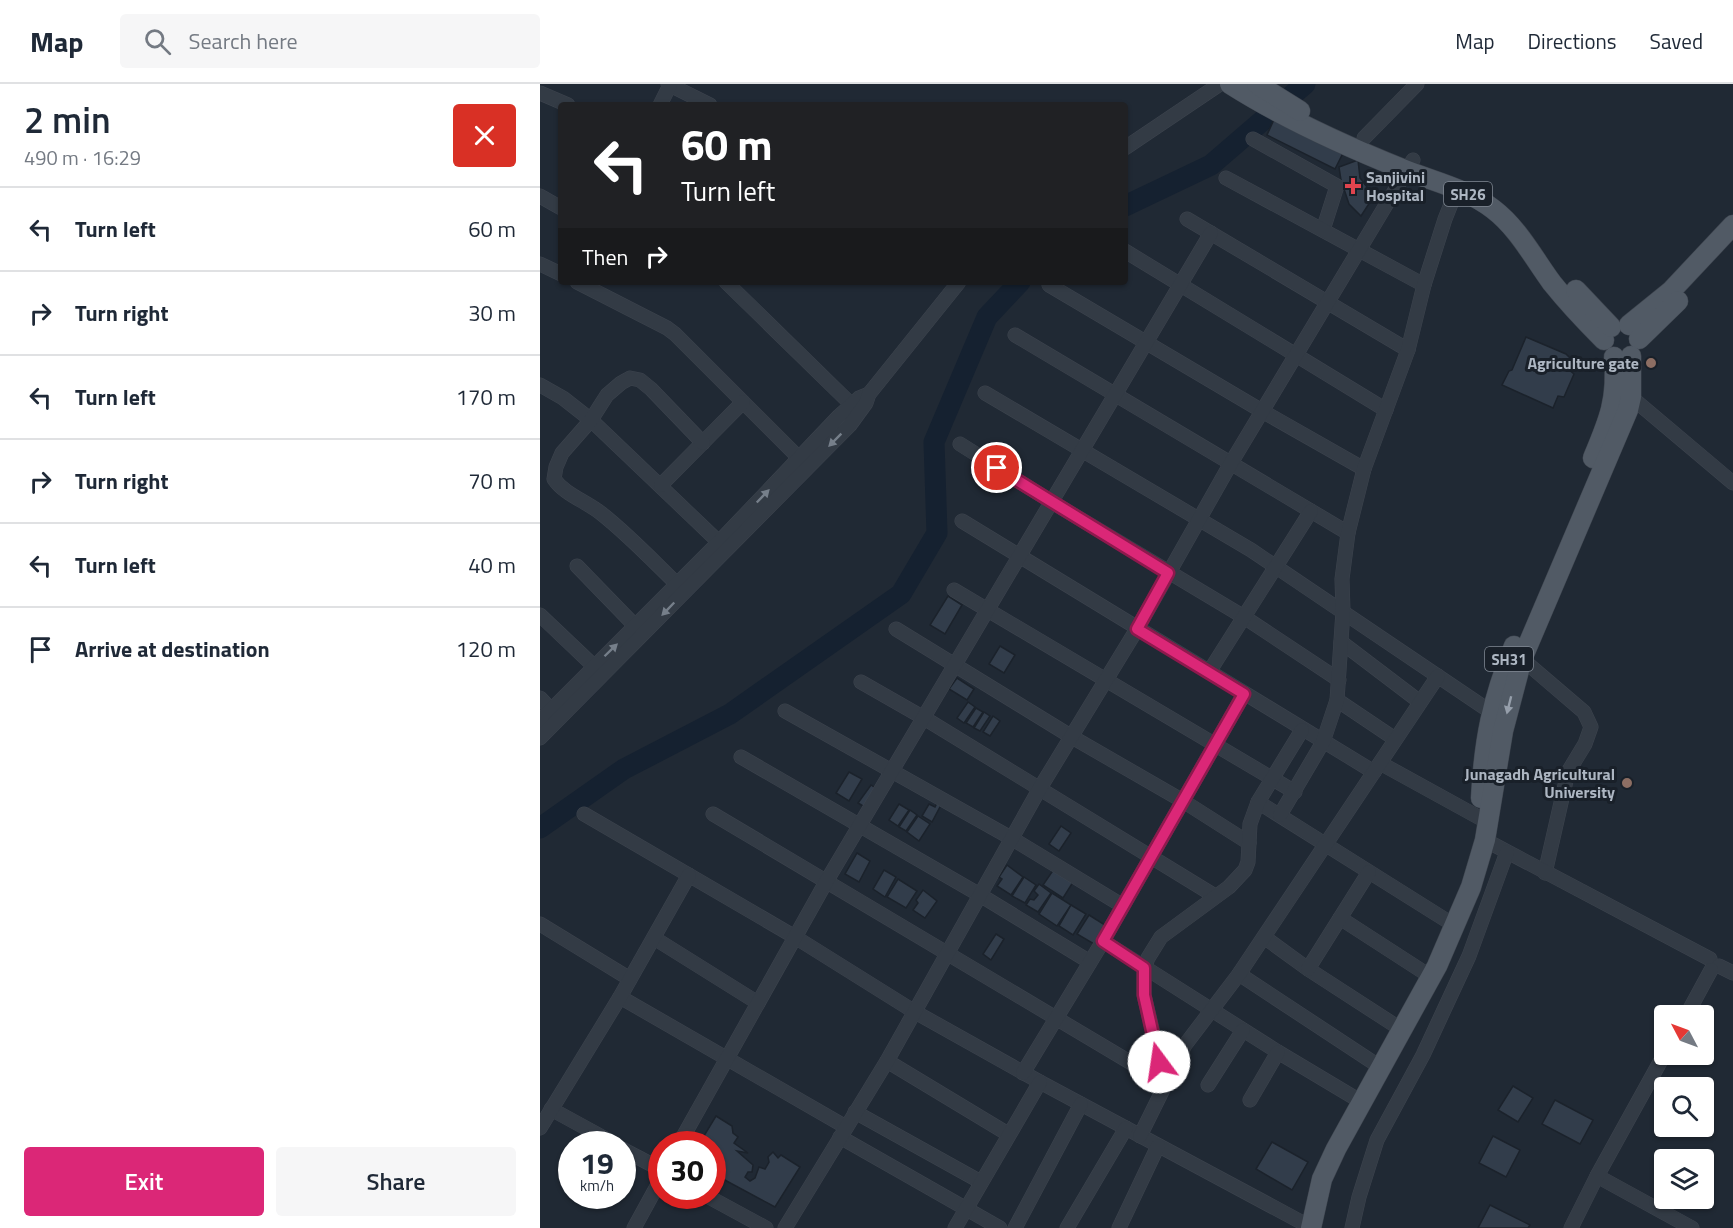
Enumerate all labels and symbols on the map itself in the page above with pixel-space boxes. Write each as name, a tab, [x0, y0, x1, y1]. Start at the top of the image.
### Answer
place label: Sanjivini Hospital	[1366, 165, 1425, 207]
marker: Sanjivini Hospital	[1344, 177, 1362, 195]
road number: SH26	[1444, 182, 1492, 206]
place label: Agriculture gate	[1528, 351, 1639, 375]
marker: Agriculture gate	[1644, 356, 1658, 370]
one-way arrow	[828, 433, 842, 447]
pin	[971, 442, 1022, 493]
one-way arrow	[756, 489, 770, 504]
one-way arrow	[662, 601, 676, 615]
one-way arrow	[603, 643, 617, 657]
road number: SH31	[1485, 647, 1533, 671]
one-way arrow	[1504, 696, 1513, 714]
place label: Junagadh Agricultural University	[1465, 762, 1615, 804]
marker: Junagadh Agricultural University	[1620, 776, 1634, 790]
north arrow	[1654, 1005, 1714, 1065]
position arrow	[1127, 1030, 1191, 1094]
speed limit sign: 30	[648, 1131, 726, 1209]

